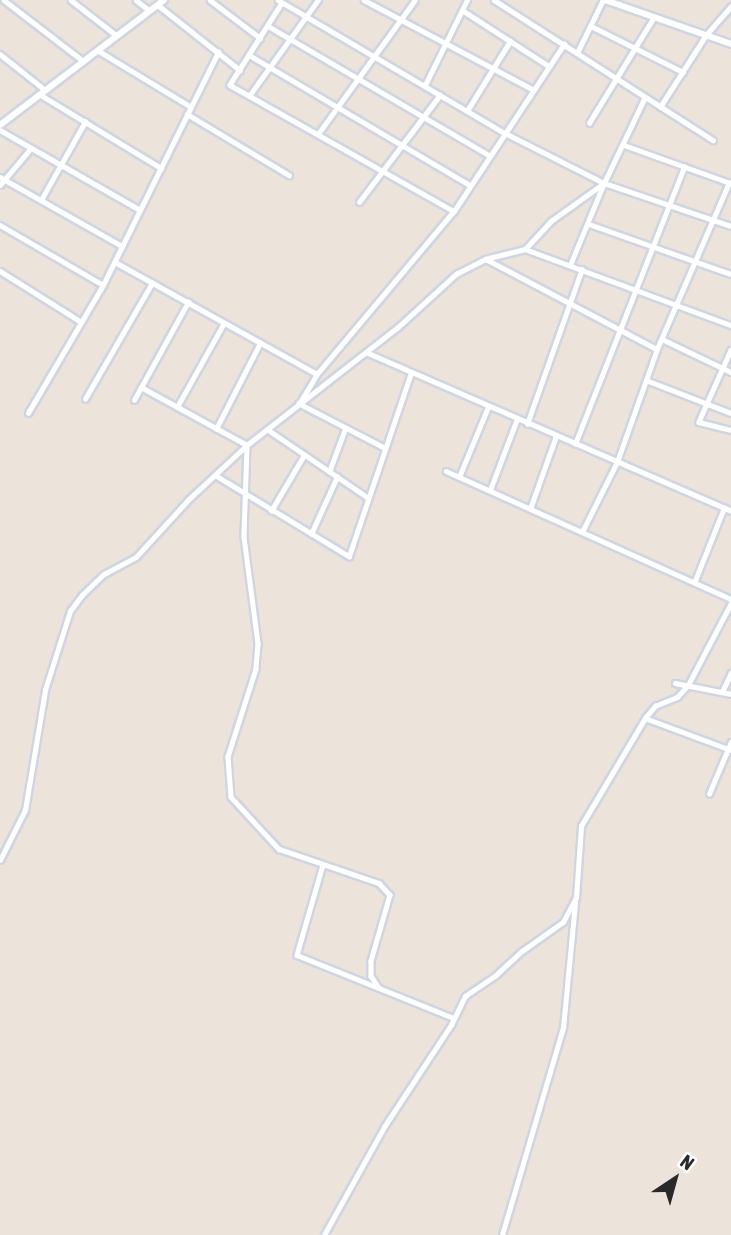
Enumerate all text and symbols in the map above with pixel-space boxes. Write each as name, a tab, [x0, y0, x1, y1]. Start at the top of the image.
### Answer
north arrow	[640, 1144, 710, 1214]
text: N	[676, 1150, 698, 1174]

